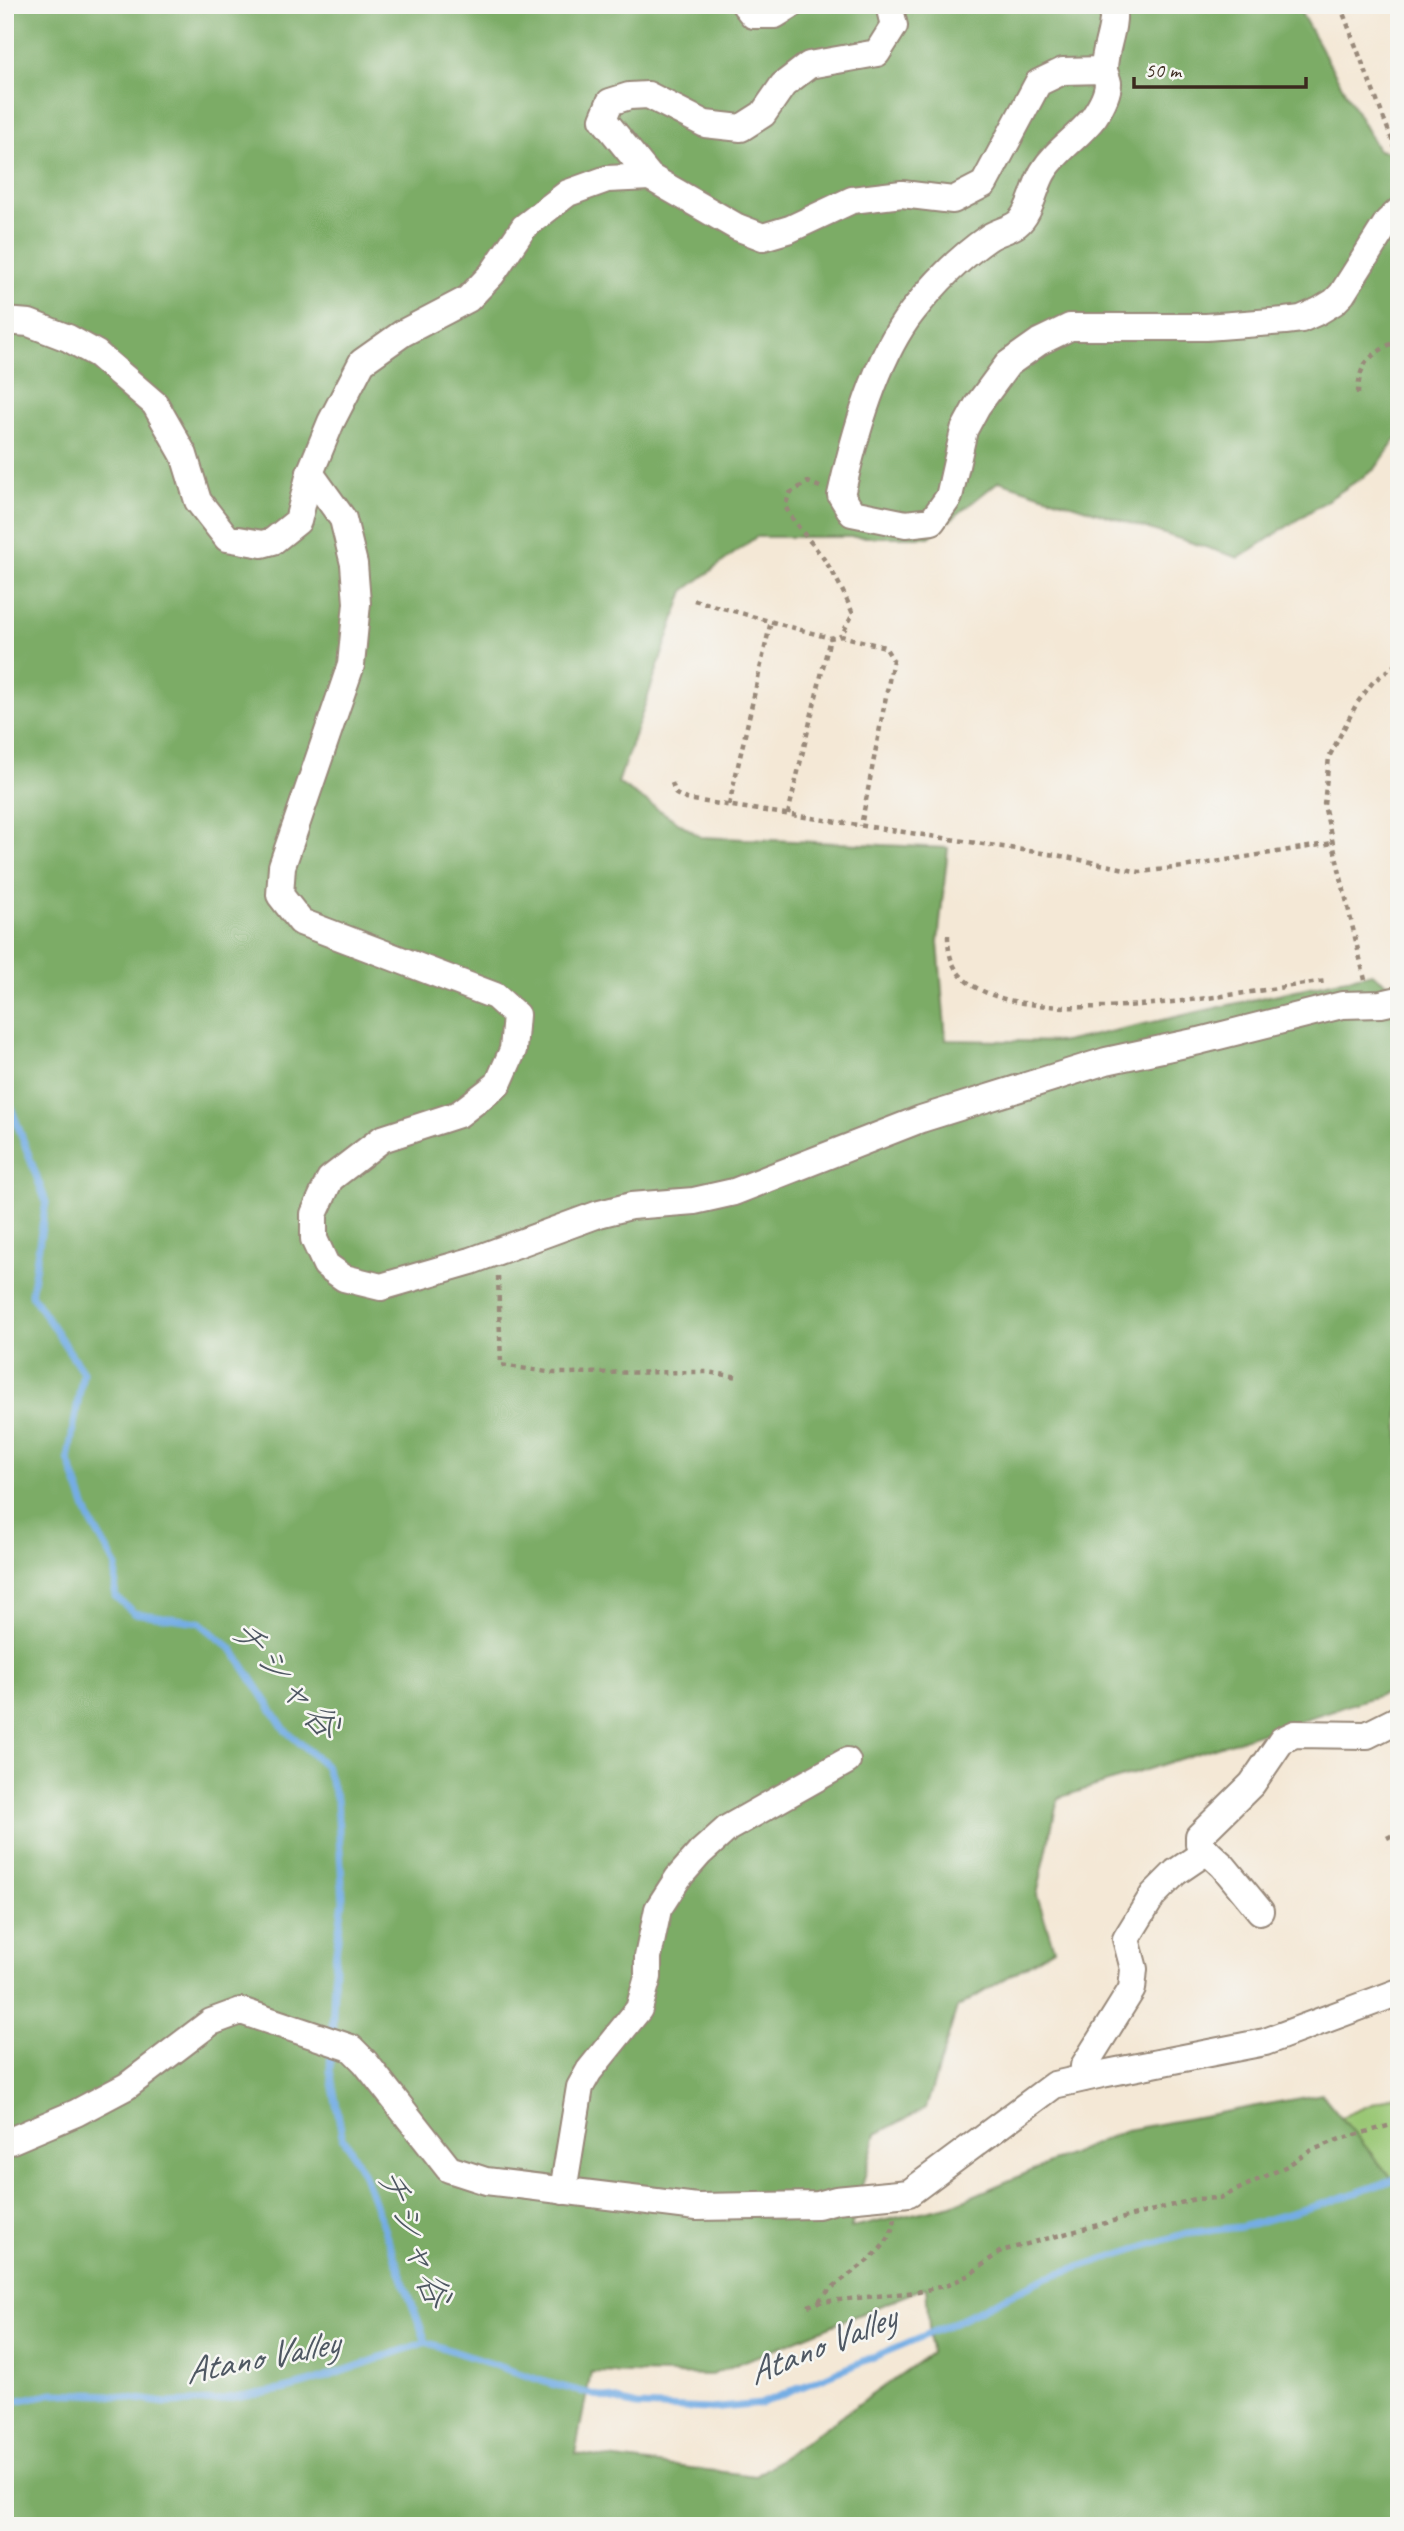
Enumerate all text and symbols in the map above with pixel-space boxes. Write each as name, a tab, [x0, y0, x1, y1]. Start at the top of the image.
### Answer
scale bar	[1134, 46, 1306, 90]
text: 50 m	[1145, 57, 1183, 83]
water label: チシャ谷	[219, 1607, 353, 1750]
water label: チシャ谷	[366, 2160, 463, 2316]
water label: Atano Valley	[741, 2292, 907, 2395]
water label: Atano Valley	[181, 2318, 347, 2394]

